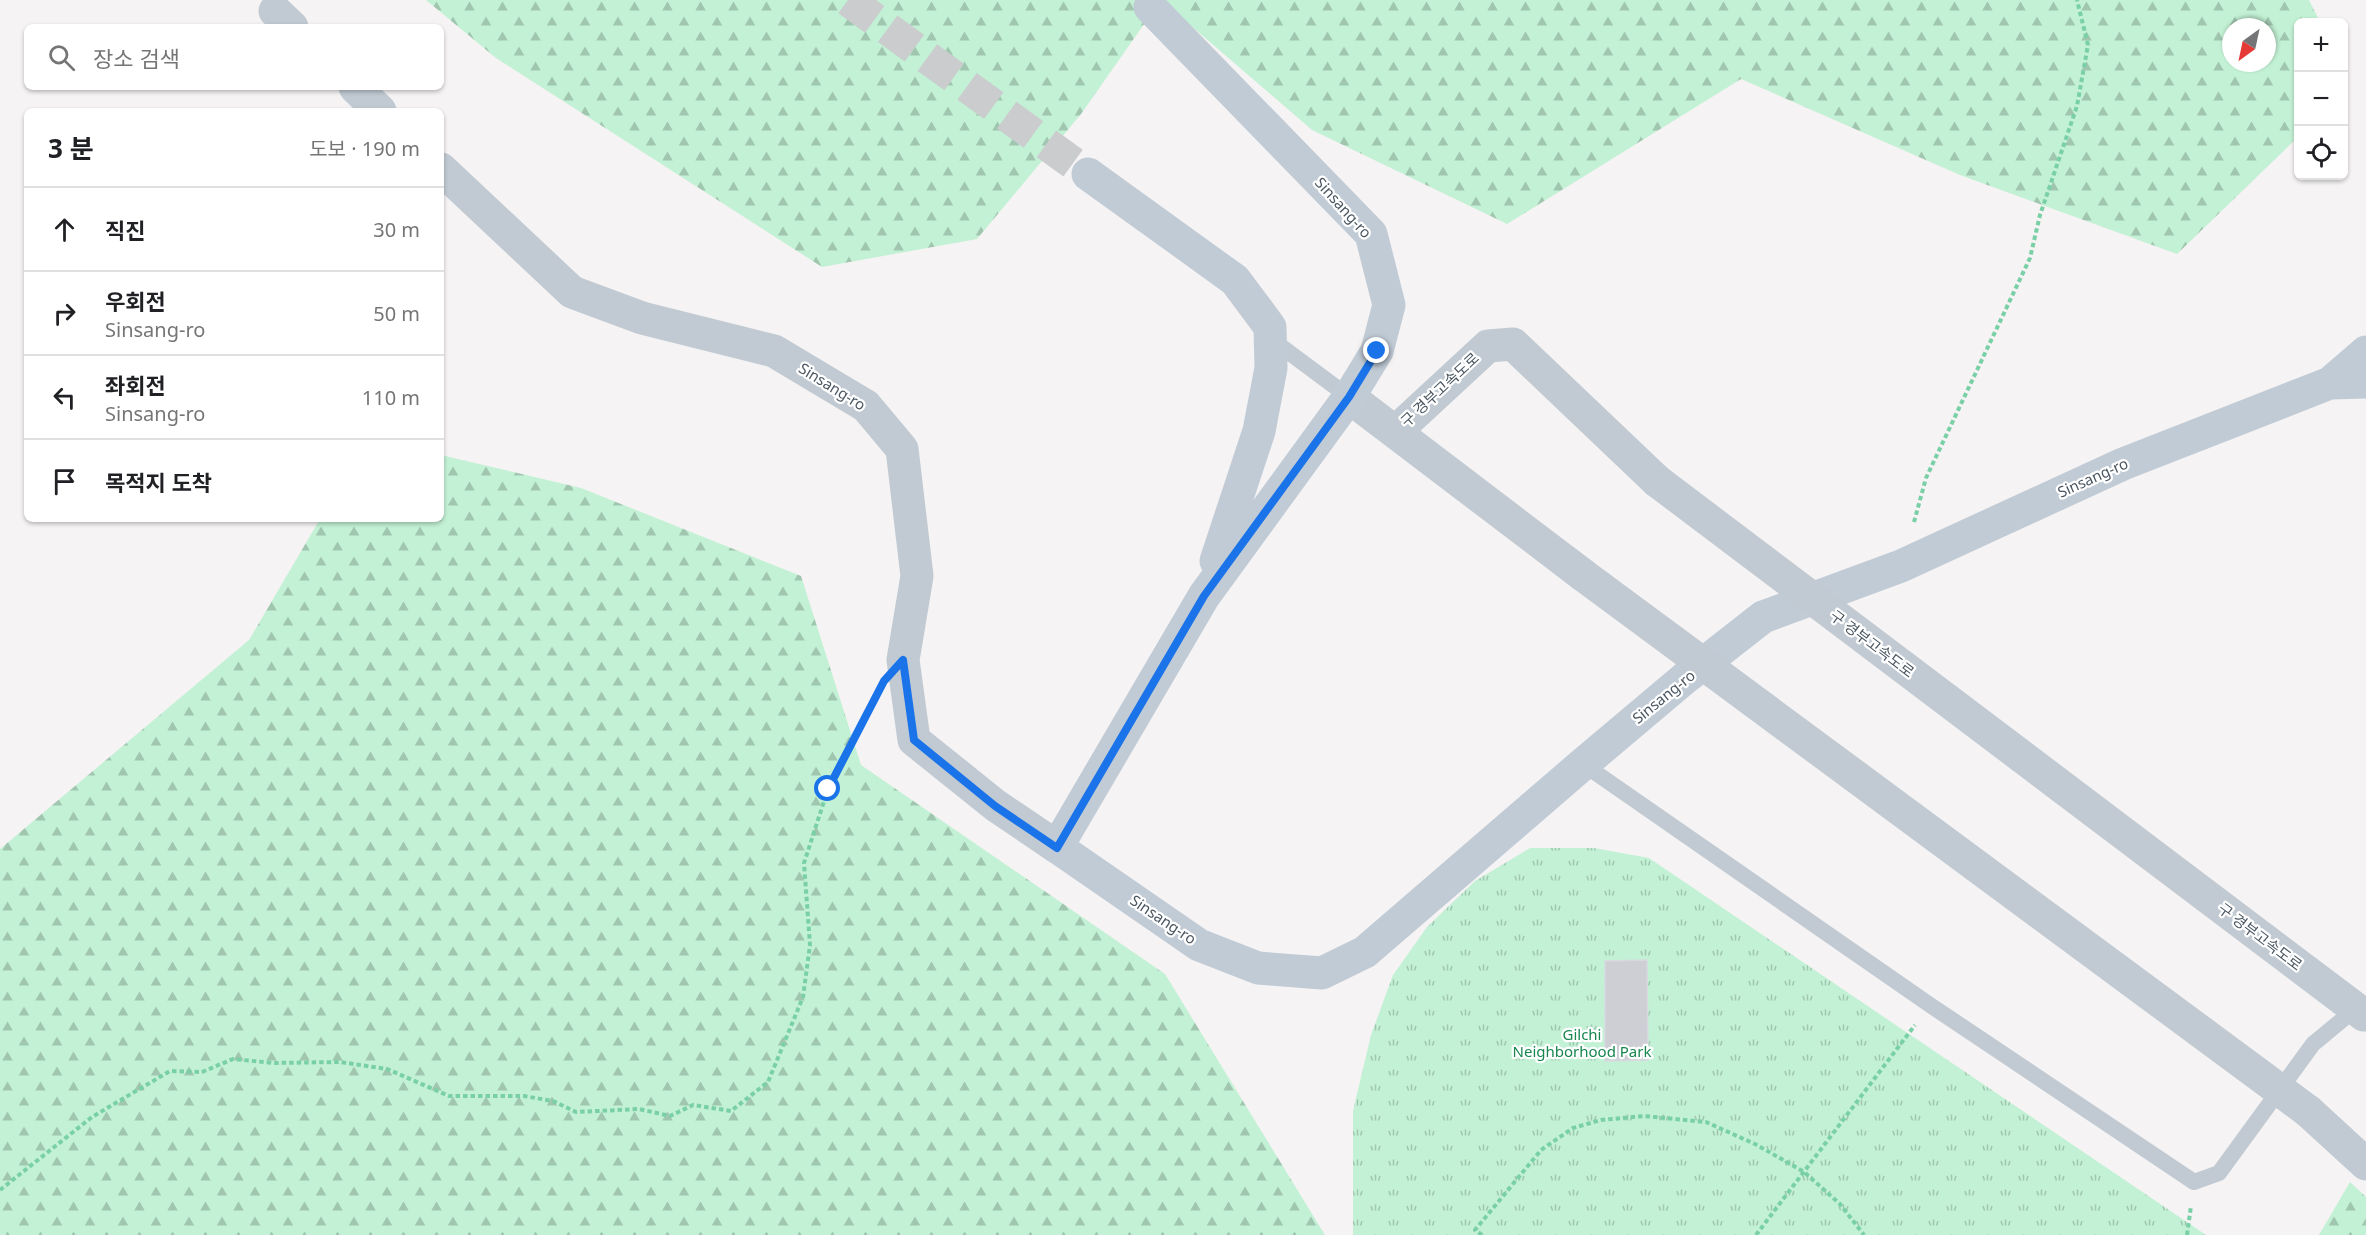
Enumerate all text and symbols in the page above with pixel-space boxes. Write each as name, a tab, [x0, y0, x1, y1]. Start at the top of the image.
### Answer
north arrow	[2222, 18, 2276, 72]
map controls	[2294, 18, 2348, 180]
button: +	[2294, 18, 2348, 72]
search box	[24, 24, 444, 90]
icon: search	[45, 41, 78, 74]
text: 장소 검색	[93, 43, 180, 73]
button: −	[2294, 72, 2348, 126]
button: locate	[2294, 126, 2348, 180]
text: 3 분	[48, 130, 94, 166]
text: 도보 · 190 m	[309, 135, 420, 162]
street label: Sinsang-ro	[1311, 173, 1376, 242]
icon: ahead	[48, 213, 81, 246]
text: 직진	[105, 215, 145, 245]
text: 30 m	[373, 216, 420, 243]
text: 우회전	[105, 286, 166, 316]
icon: right	[48, 297, 81, 330]
text: 50 m	[373, 300, 420, 327]
text: Sinsang-ro	[105, 316, 205, 343]
route end	[1363, 337, 1389, 363]
street label: 구 경부고속도로	[1396, 348, 1483, 431]
street label: Sinsang-ro	[795, 358, 870, 415]
text: 좌회전	[105, 370, 166, 400]
icon: left	[48, 381, 81, 414]
text: 110 m	[362, 384, 420, 411]
text: Sinsang-ro	[105, 400, 205, 427]
street label: Sinsang-ro	[2054, 453, 2131, 502]
icon: arrive	[48, 465, 81, 498]
text: 목적지 도착	[105, 467, 212, 497]
street label: 구 경부고속도로	[1826, 605, 1919, 681]
street label: Sinsang-ro	[1628, 665, 1699, 728]
route start	[814, 775, 840, 801]
street label: Sinsang-ro	[1127, 890, 1200, 949]
street label: 구 경부고속도로	[2214, 898, 2307, 974]
park label: Gilchi Neighborhood Park	[1513, 1024, 1651, 1061]

